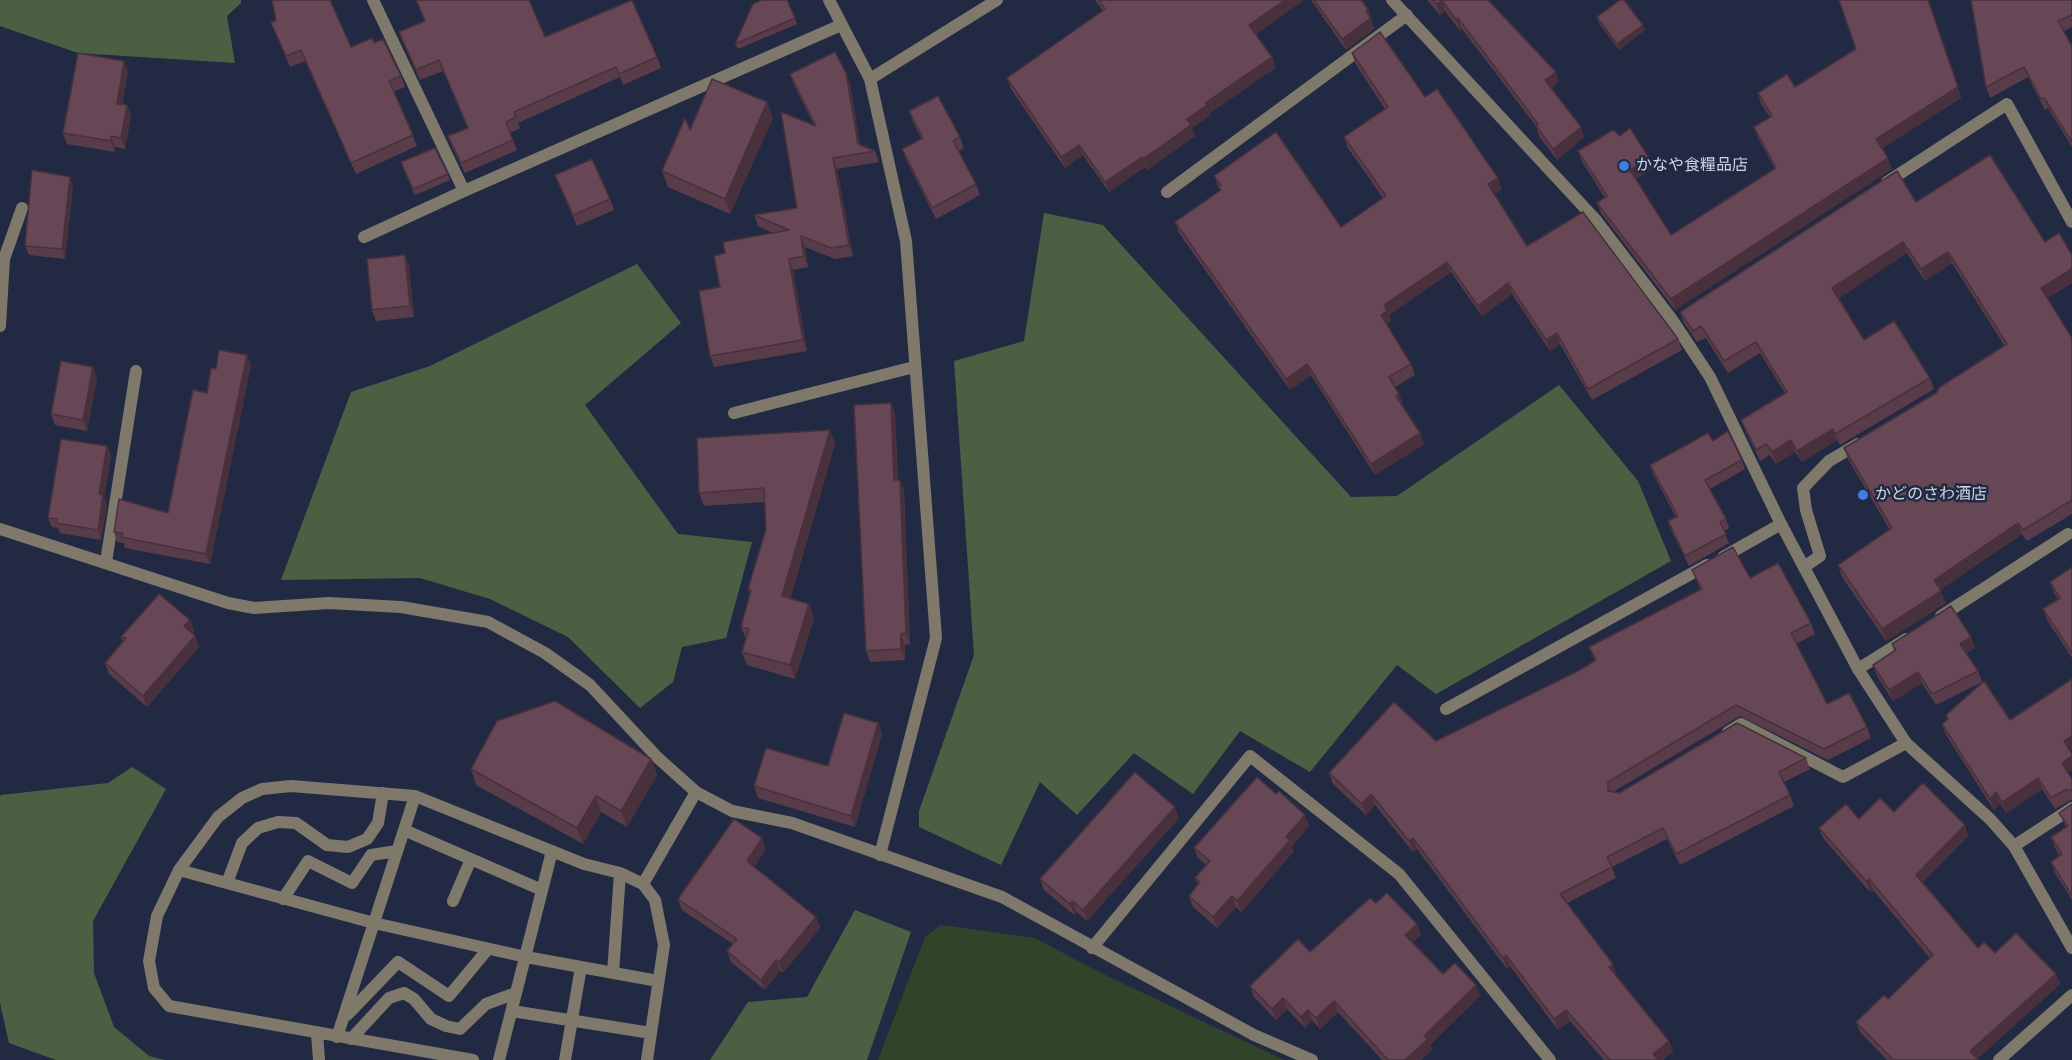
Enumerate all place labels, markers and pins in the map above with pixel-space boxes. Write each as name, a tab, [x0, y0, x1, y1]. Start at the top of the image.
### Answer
place label: かなや食糧品店	[1636, 156, 1748, 176]
marker: かなや食糧品店	[1617, 159, 1631, 173]
place label: かどのさわ酒店	[1875, 485, 1987, 505]
marker: かどのさわ酒店	[1856, 488, 1870, 502]

